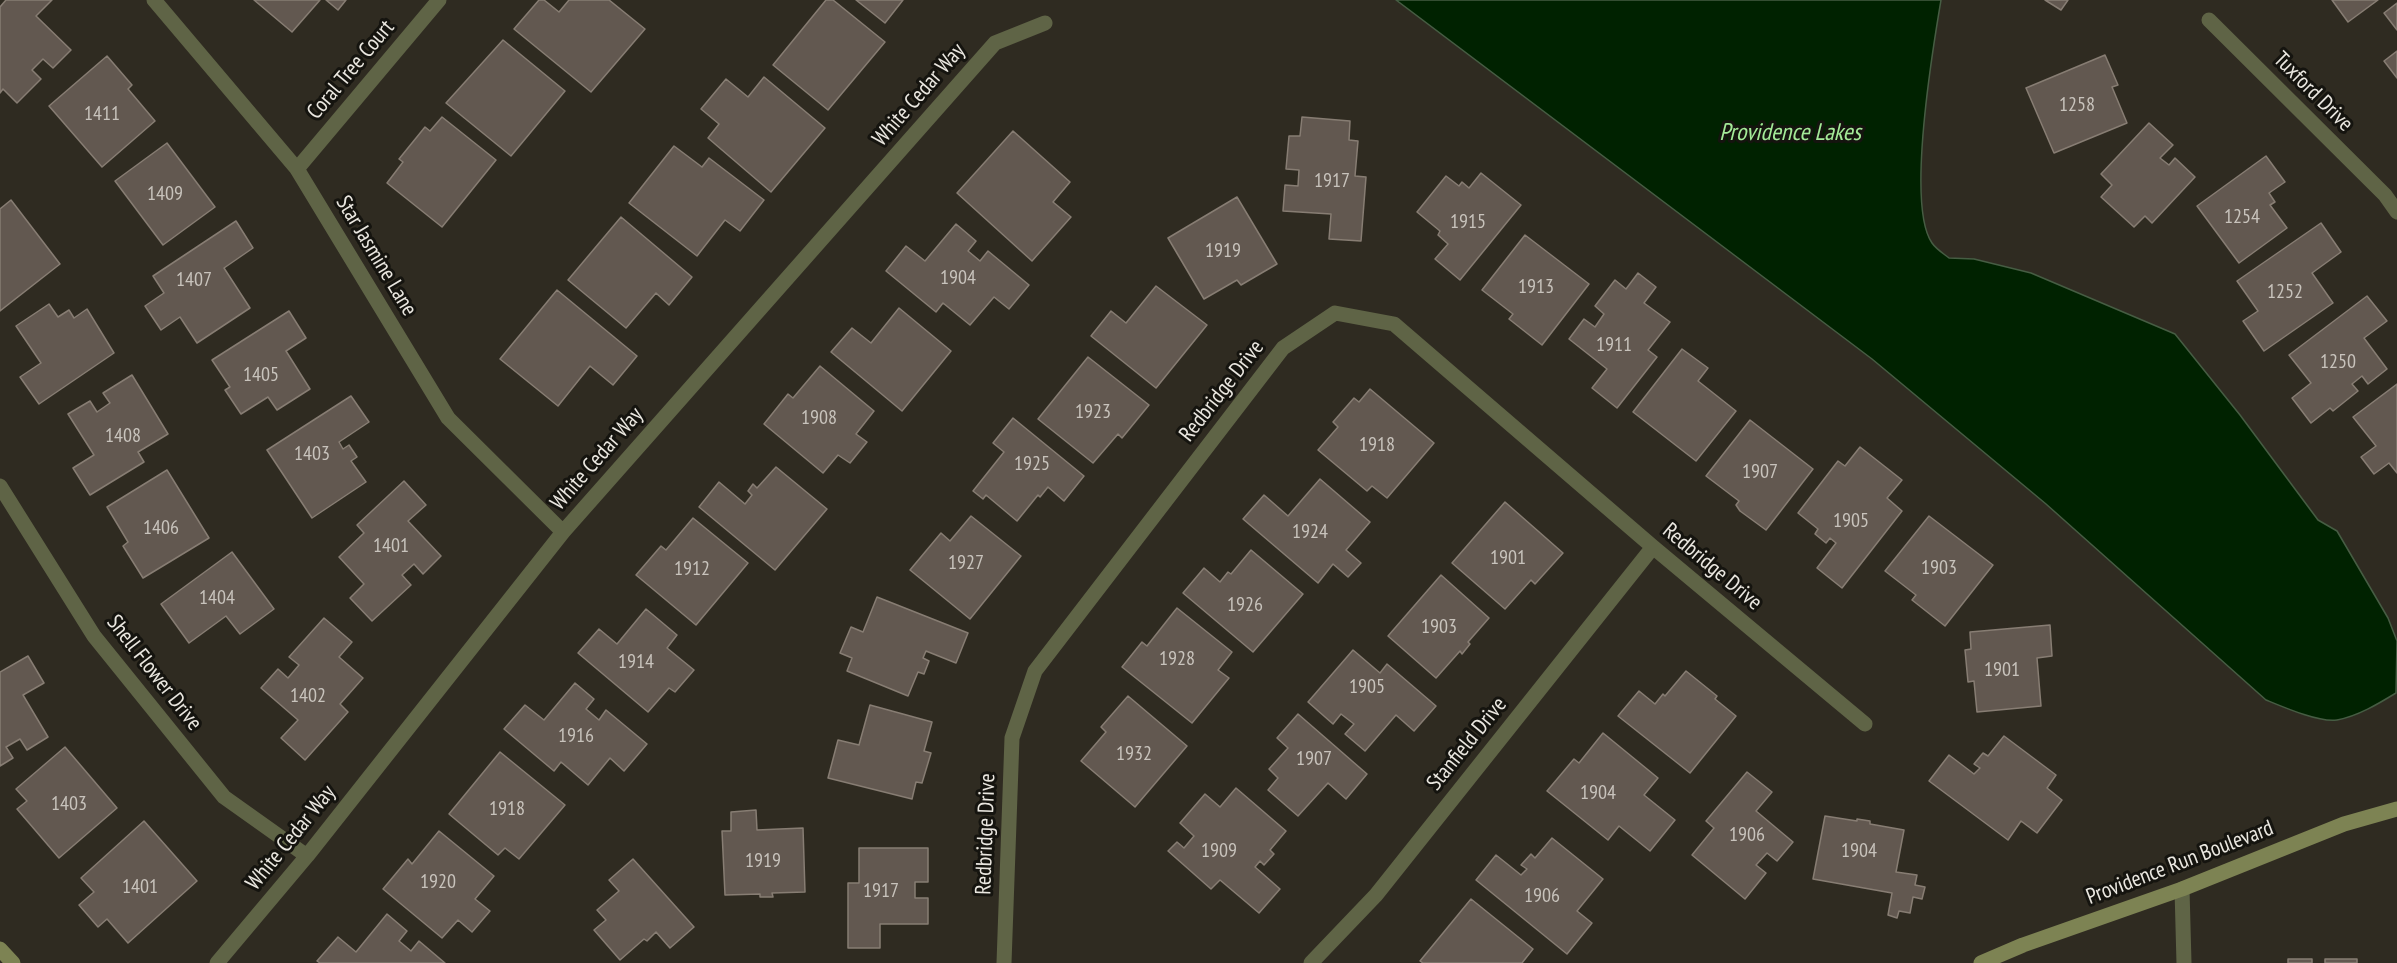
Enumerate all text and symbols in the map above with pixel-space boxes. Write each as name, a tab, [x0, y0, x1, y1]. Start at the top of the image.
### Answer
street label: Coral Tree Court	[302, 15, 400, 125]
street label: White Cedar Way	[867, 38, 971, 152]
street label: Tuxford Drive	[2268, 47, 2358, 137]
house number: 1258	[2059, 93, 2095, 117]
house number: 1411	[84, 102, 120, 126]
water label: Providence Lakes	[1719, 119, 1861, 147]
house number: 1917	[1314, 169, 1350, 193]
house number: 1409	[147, 182, 183, 206]
street label: Star Jasmine Lane	[330, 191, 422, 321]
house number: 1254	[2224, 205, 2260, 229]
house number: 1915	[1450, 210, 1486, 234]
house number: 1919	[1205, 239, 1241, 263]
house number: 1904	[940, 266, 976, 290]
house number: 1407	[176, 268, 212, 292]
house number: 1913	[1518, 275, 1554, 299]
house number: 1252	[2267, 280, 2303, 304]
house number: 1911	[1596, 333, 1632, 357]
street label: Redbridge Drive	[1174, 335, 1270, 447]
house number: 1250	[2320, 350, 2356, 374]
house number: 1405	[243, 363, 279, 387]
house number: 1923	[1075, 400, 1111, 424]
street label: White Cedar Way	[545, 402, 649, 516]
house number: 1908	[801, 406, 837, 430]
house number: 1408	[105, 424, 141, 448]
house number: 1918	[1359, 433, 1395, 457]
house number: 1403	[294, 442, 330, 466]
house number: 1925	[1014, 452, 1050, 476]
house number: 1907	[1742, 460, 1778, 484]
house number: 1905	[1833, 509, 1869, 533]
house number: 1406	[143, 516, 179, 540]
street label: Redbridge Drive	[1657, 518, 1767, 616]
house number: 1924	[1292, 520, 1328, 544]
house number: 1401	[373, 534, 409, 558]
house number: 1901	[1490, 546, 1526, 570]
house number: 1927	[948, 551, 984, 575]
house number: 1903	[1921, 556, 1957, 580]
house number: 1912	[674, 557, 710, 581]
house number: 1404	[199, 586, 235, 610]
house number: 1926	[1227, 593, 1263, 617]
street label: Shell Flower Drive	[101, 610, 207, 736]
house number: 1903	[1421, 615, 1457, 639]
house number: 1928	[1159, 647, 1195, 671]
house number: 1914	[618, 650, 654, 674]
house number: 1901	[1984, 658, 2020, 682]
house number: 1905	[1349, 675, 1385, 699]
house number: 1402	[290, 684, 326, 708]
street label: Stanfield Drive	[1422, 692, 1512, 796]
house number: 1916	[558, 724, 594, 748]
house number: 1932	[1116, 742, 1152, 766]
house number: 1907	[1296, 747, 1332, 771]
street label: Redbridge Drive	[971, 773, 1001, 895]
street label: White Cedar Way	[241, 780, 341, 896]
house number: 1904	[1580, 781, 1616, 805]
house number: 1403	[51, 792, 87, 816]
house number: 1918	[489, 797, 525, 821]
street label: Providence Run Boulevard	[2083, 815, 2277, 911]
house number: 1906	[1729, 823, 1765, 847]
house number: 1909	[1201, 839, 1237, 863]
house number: 1904	[1841, 839, 1877, 863]
house number: 1919	[745, 849, 781, 873]
house number: 1920	[420, 870, 456, 894]
house number: 1401	[122, 875, 158, 899]
house number: 1917	[863, 879, 899, 903]
house number: 1906	[1524, 884, 1560, 908]

